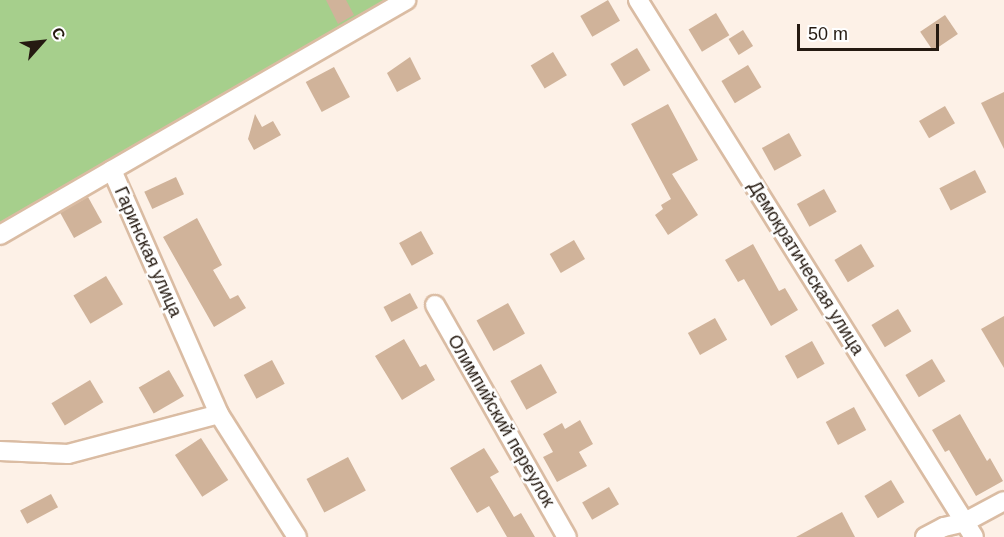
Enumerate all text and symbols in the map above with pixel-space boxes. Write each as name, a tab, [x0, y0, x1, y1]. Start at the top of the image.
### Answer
north arrow	[12, 12, 72, 72]
scale bar	[800, 12, 942, 50]
text: 50 m	[808, 24, 848, 44]
text: С	[48, 25, 69, 43]
street label: Демократическая улица	[744, 177, 868, 359]
street label: Гаринская улица	[110, 184, 186, 320]
street label: Олимпийский переулок	[443, 331, 559, 511]

